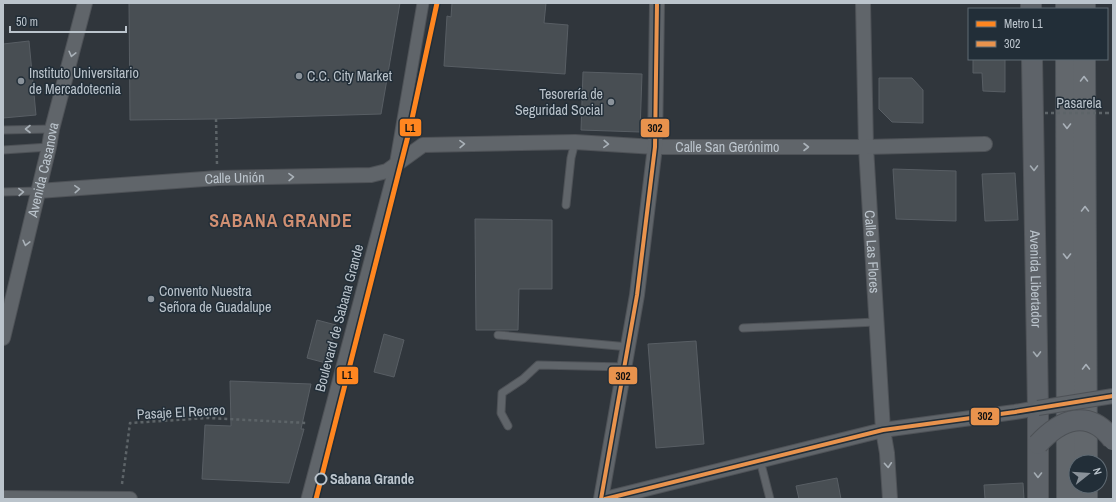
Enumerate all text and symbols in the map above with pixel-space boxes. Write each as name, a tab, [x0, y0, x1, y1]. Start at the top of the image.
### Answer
scale bar	[10, 8, 126, 34]
legend	[968, 8, 1108, 60]
text: 50 m	[16, 14, 38, 30]
text: Metro L1	[1004, 16, 1043, 32]
text: 302	[1004, 36, 1020, 52]
one-way arrow	[68, 51, 76, 58]
place label: Instituto Universitario de Mercadotecnia	[29, 64, 139, 98]
place label: C.C. City Market	[307, 67, 392, 85]
marker: C.C. City Market	[294, 71, 304, 81]
marker: Instituto Universitario de Mercadotecnia	[16, 76, 26, 86]
one-way arrow	[1080, 76, 1089, 82]
place label: Tesorería de Seguridad Social	[515, 85, 603, 119]
street label: Pasarela	[1056, 94, 1102, 112]
marker: Tesorería de Seguridad Social	[606, 97, 616, 107]
line badge: L1	[399, 118, 422, 137]
line badge: 302	[640, 118, 670, 138]
street label: Avenida Casanova	[23, 120, 63, 220]
text: L1	[405, 121, 415, 135]
text: 302	[647, 121, 663, 135]
one-way arrow	[1063, 123, 1071, 129]
one-way arrow	[25, 125, 31, 133]
street label: Calle San Gerónimo	[675, 138, 779, 156]
one-way arrow	[459, 140, 465, 148]
one-way arrow	[603, 140, 609, 148]
one-way arrow	[803, 143, 809, 151]
one-way arrow	[1030, 165, 1038, 171]
street label: Calle Unión	[204, 168, 265, 188]
one-way arrow	[288, 173, 294, 181]
one-way arrow	[74, 184, 80, 193]
one-way arrow	[18, 188, 24, 196]
one-way arrow	[1081, 206, 1089, 212]
district label: SABANA GRANDE	[209, 208, 353, 233]
street label: Calle Las Flores	[861, 210, 884, 294]
street label: Avenida Libertador	[1026, 229, 1046, 328]
one-way arrow	[22, 239, 31, 246]
street label: Boulevard de Sabana Grande	[311, 242, 367, 394]
one-way arrow	[1063, 253, 1071, 259]
place label: Convento Nuestra Señora de Guadalupe	[159, 282, 271, 316]
marker: Convento Nuestra Señora de Guadalupe	[146, 294, 156, 304]
one-way arrow	[1033, 351, 1041, 357]
one-way arrow	[1082, 364, 1090, 370]
line badge: L1	[336, 366, 359, 385]
line badge: 302	[608, 366, 638, 385]
text: L1	[342, 368, 352, 382]
text: 302	[615, 369, 631, 383]
street label: Pasaje El Recreo	[136, 401, 226, 423]
line badge: 302	[970, 407, 1000, 426]
text: 302	[977, 409, 993, 423]
north arrow	[1068, 454, 1108, 494]
one-way arrow	[883, 462, 892, 468]
text: N	[1090, 466, 1105, 476]
place label: Sabana Grande	[330, 470, 414, 488]
marker: Sabana Grande	[314, 472, 328, 486]
one-way arrow	[1034, 472, 1042, 478]

